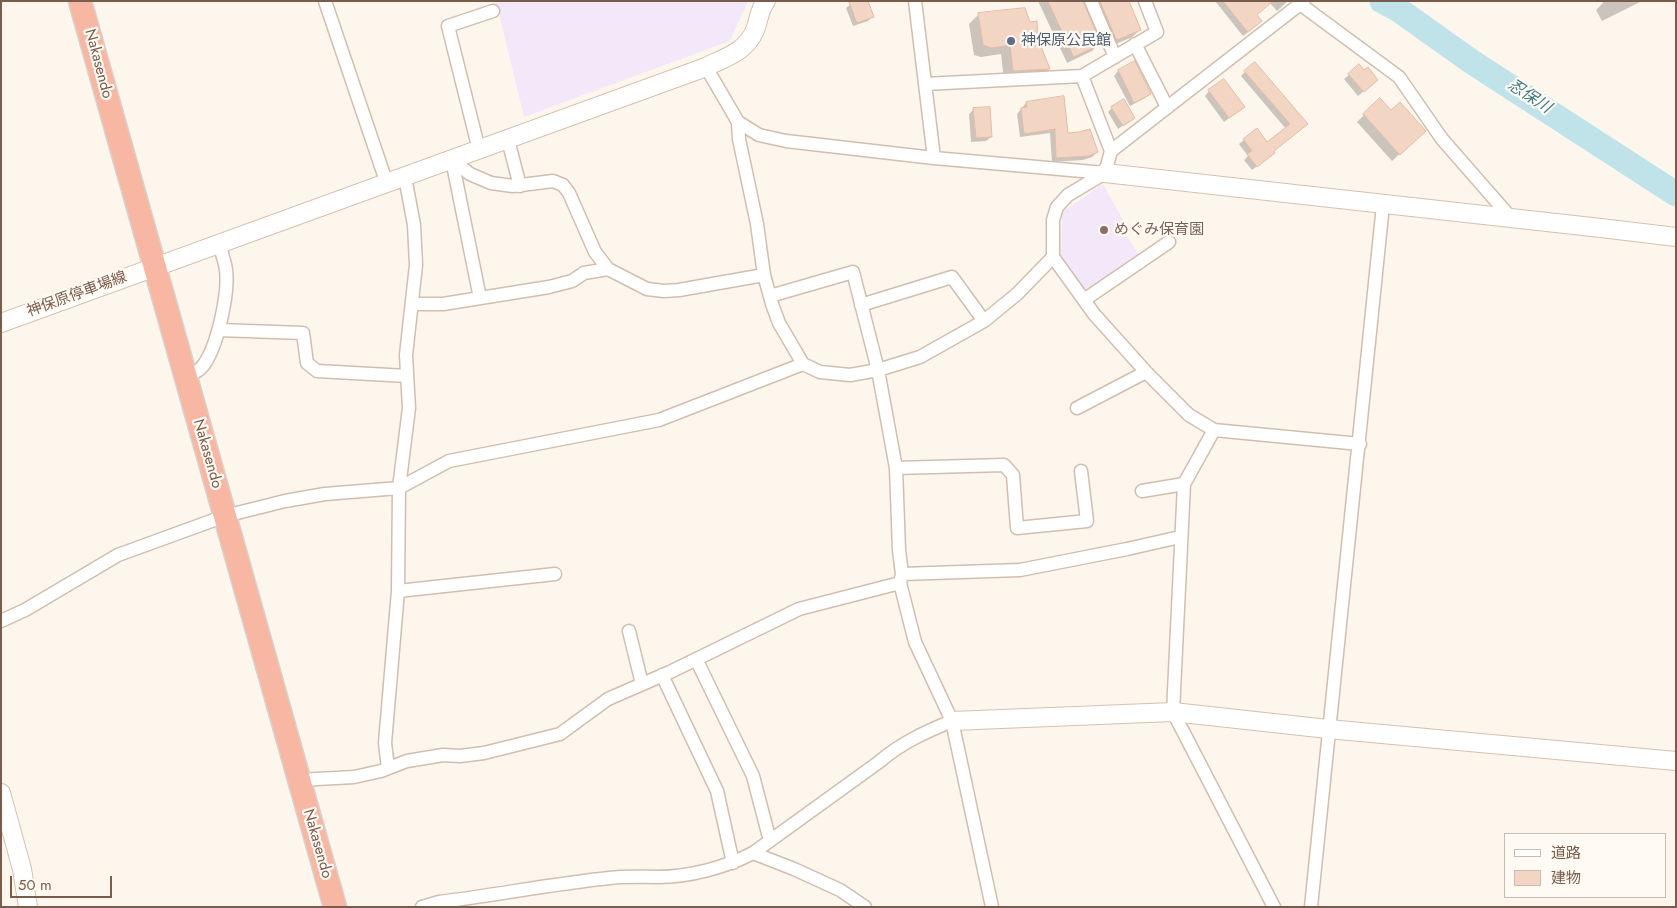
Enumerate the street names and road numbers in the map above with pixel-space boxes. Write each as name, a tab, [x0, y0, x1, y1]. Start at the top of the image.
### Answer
street label: Nakasendo	[80, 27, 116, 101]
street label: 神保原停車場線	[25, 269, 129, 321]
street label: Nakasendo	[189, 417, 225, 491]
street label: Nakasendo	[299, 807, 335, 881]

